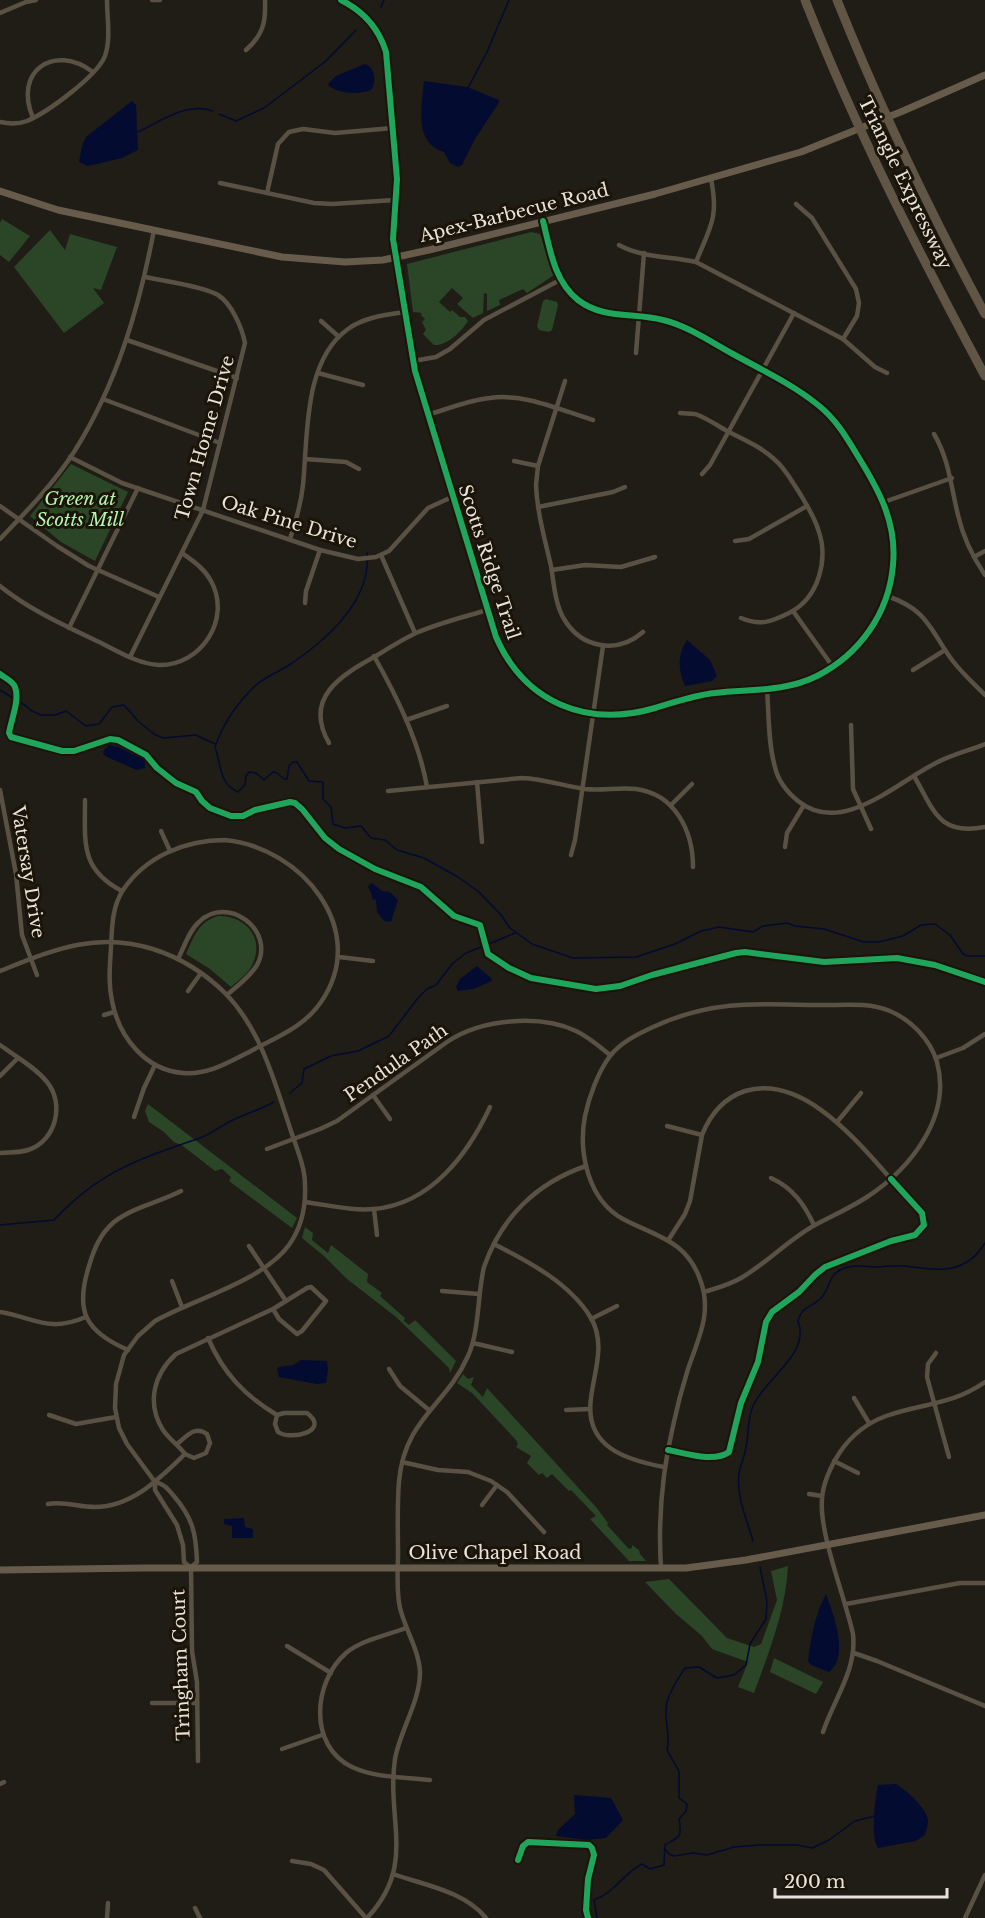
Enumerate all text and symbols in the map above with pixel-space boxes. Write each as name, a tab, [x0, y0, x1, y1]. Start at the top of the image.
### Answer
street label: Triangle Expressway	[854, 93, 957, 274]
street label: Apex-Barbecue Road	[416, 179, 611, 247]
street label: Town Home Drive	[171, 353, 239, 523]
street label: Scotts Ridge Trail	[454, 482, 525, 642]
park label: Green at Scotts Mill	[36, 488, 124, 531]
street label: Oak Pine Drive	[218, 491, 360, 553]
street label: Vatersay Drive	[7, 803, 49, 940]
street label: Pendula Path	[340, 1019, 452, 1107]
street label: Olive Chapel Road	[408, 1542, 582, 1564]
street label: Tringham Court	[167, 1589, 195, 1741]
scale bar	[775, 1861, 948, 1899]
text: 200 m	[784, 1871, 845, 1893]

